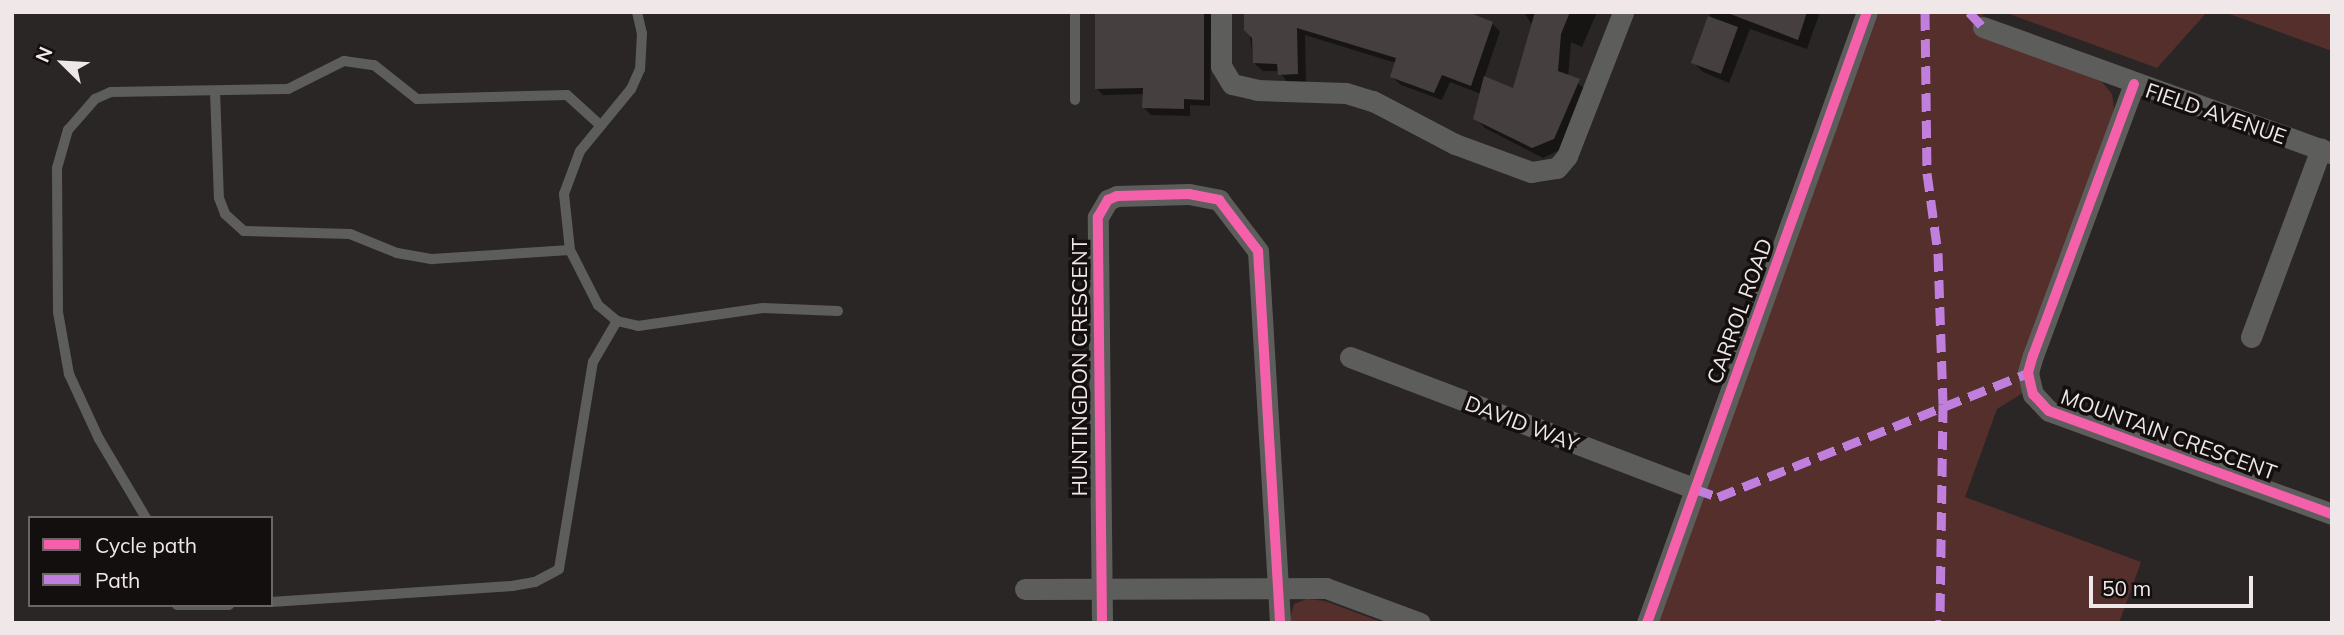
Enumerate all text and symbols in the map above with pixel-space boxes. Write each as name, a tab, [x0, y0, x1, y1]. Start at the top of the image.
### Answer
north arrow	[28, 28, 98, 98]
text: N	[30, 43, 58, 66]
street label: FIELD AVENUE	[2142, 77, 2290, 149]
street label: CARROL ROAD	[1701, 235, 1777, 387]
street label: HUNTINGDON CRESCENT	[1066, 238, 1092, 496]
street label: MOUNTAIN CRESCENT	[2058, 383, 2280, 485]
street label: DAVID WAY	[1461, 390, 1583, 456]
legend	[28, 516, 273, 607]
text: Cycle path	[95, 532, 197, 558]
scale bar	[2092, 562, 2256, 606]
text: Path	[95, 567, 140, 593]
text: 50 m	[2102, 575, 2151, 601]

